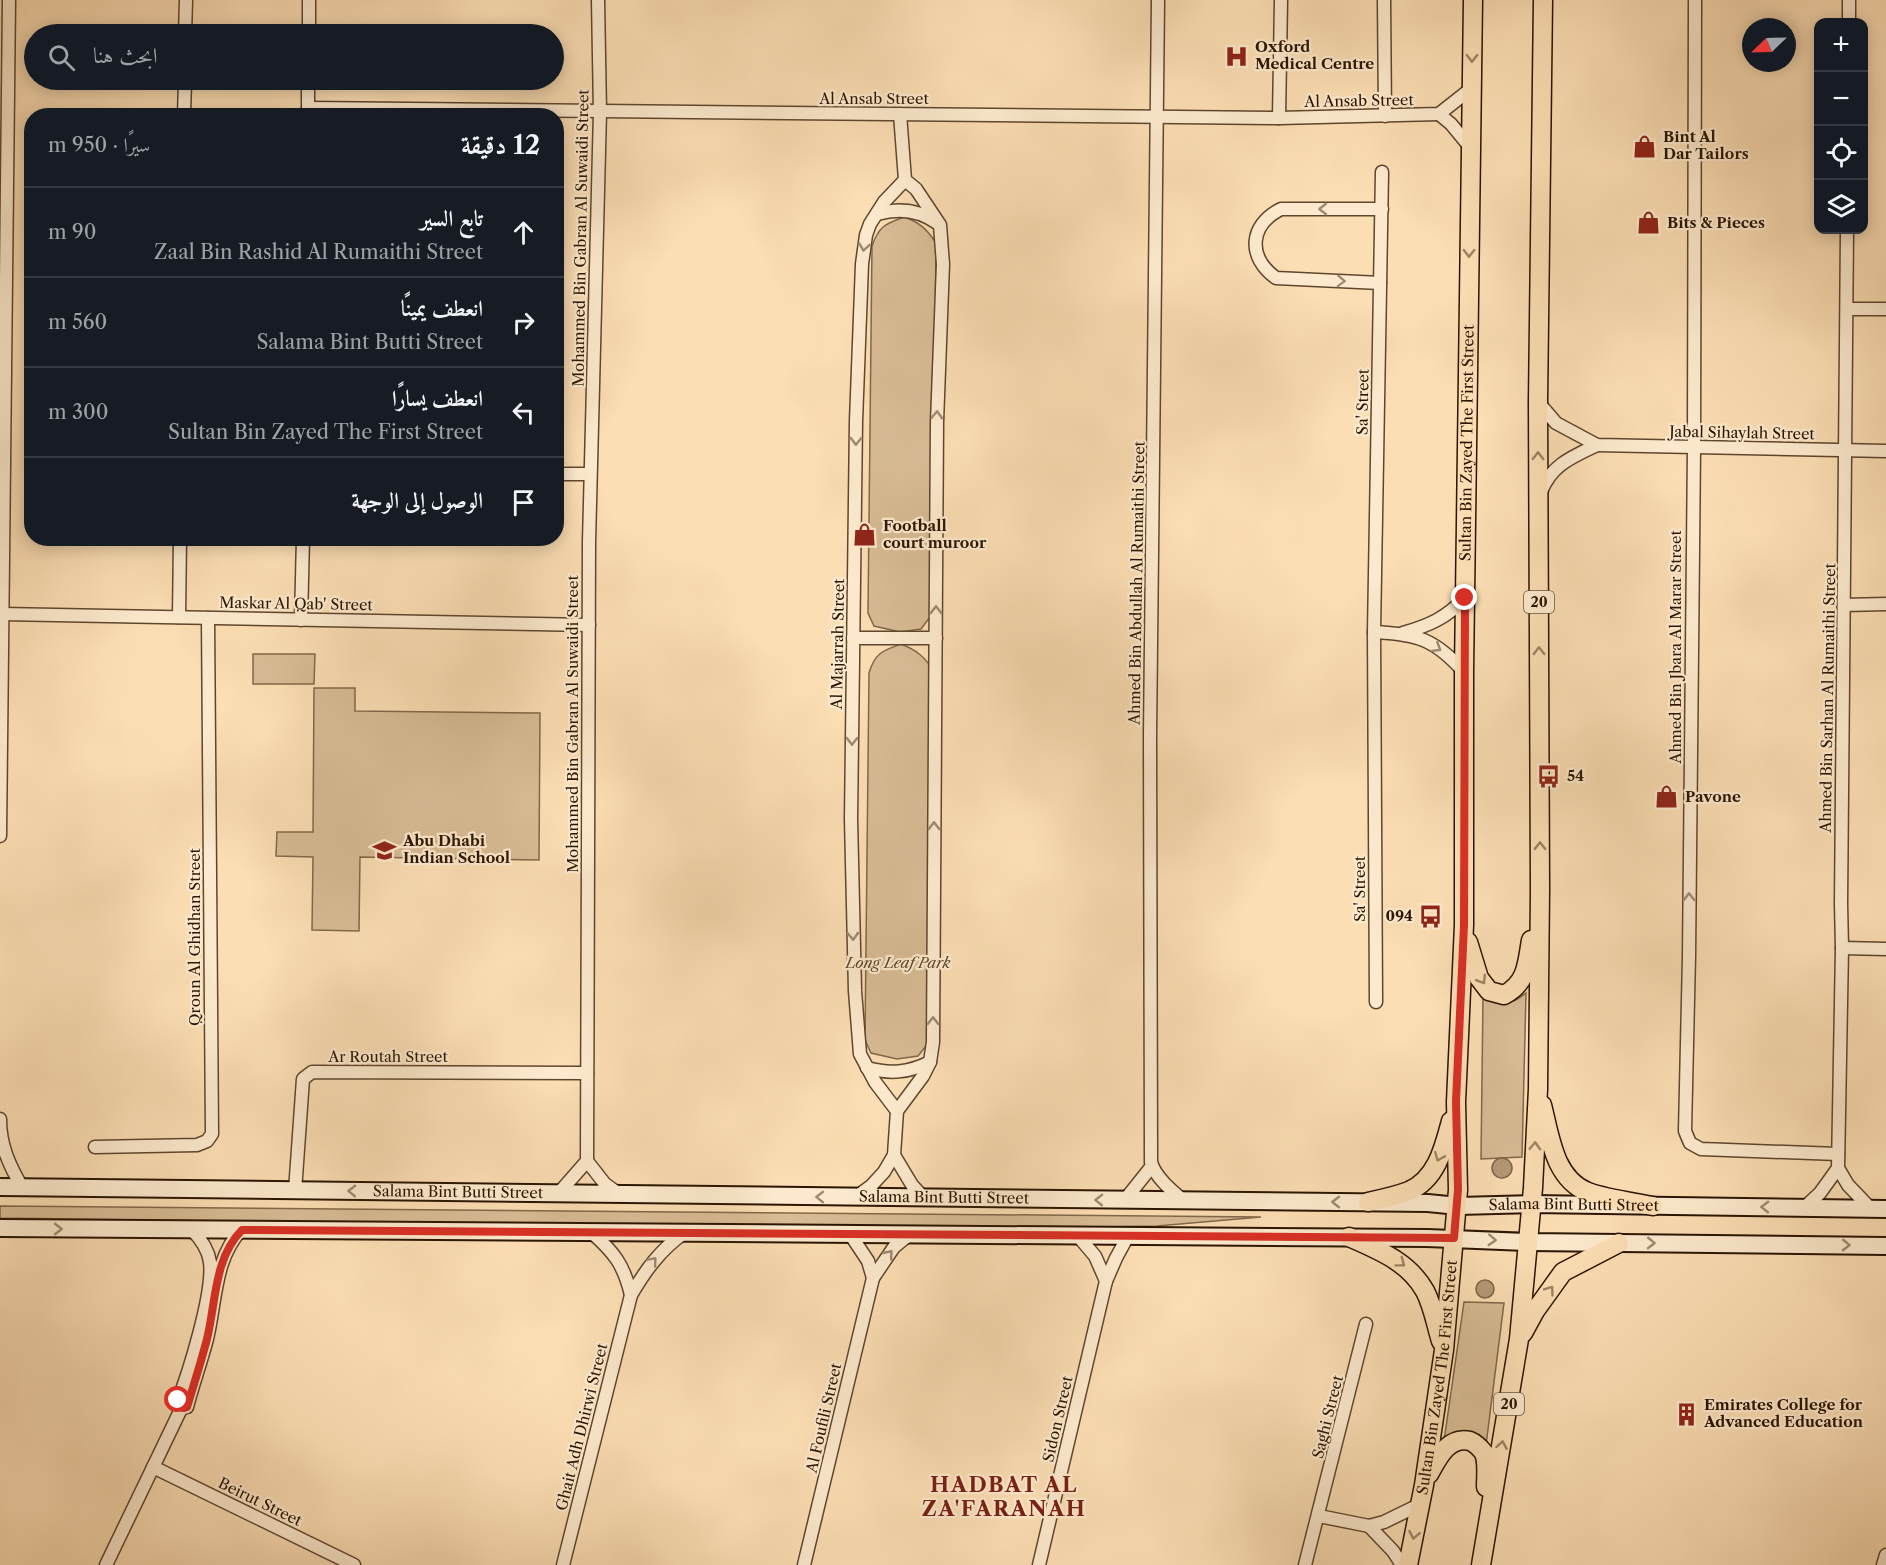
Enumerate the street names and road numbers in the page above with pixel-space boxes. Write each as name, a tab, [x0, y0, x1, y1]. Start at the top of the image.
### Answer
street label: Mohammed Bin Gabran Al Suwaidi Street	[568, 88, 593, 387]
street label: Al Ansab Street	[818, 89, 929, 108]
street label: Al Ansab Street	[1303, 90, 1415, 111]
street label: Sultan Bin Zayed The First Street	[1455, 324, 1478, 561]
street label: Sa' Street	[1352, 368, 1373, 435]
street label: Jabal Sihaylah Street	[1667, 422, 1816, 443]
street label: Ahmed Bin Abdullah Al Rumaithi Street	[1125, 440, 1148, 726]
street label: Ahmed Bin Jbara Al Marar Street	[1666, 530, 1685, 765]
street label: Ahmed Bin Sarhan Al Rumaithi Street	[1816, 562, 1839, 834]
street label: Mohammed Bin Gabran Al Suwaidi Street	[563, 575, 582, 873]
street label: Al Majarrah Street	[827, 578, 848, 711]
road number: 20	[1524, 591, 1554, 613]
street label: Maskar Al Qab' Street	[219, 593, 374, 614]
street label: Qroun Al Ghidhan Street	[185, 847, 204, 1026]
street label: Sa' Street	[1350, 855, 1369, 922]
street label: Ar Routah Street	[327, 1047, 448, 1066]
street label: Salama Bint Butti Street	[373, 1181, 544, 1202]
street label: Salama Bint Butti Street	[859, 1187, 1030, 1208]
street label: Salama Bint Butti Street	[1488, 1194, 1660, 1215]
street label: Sultan Bin Zayed The First Street	[1412, 1259, 1461, 1496]
street label: Ghait Adh Dhirwi Street	[552, 1341, 612, 1513]
street label: Al Foufili Street	[801, 1360, 846, 1476]
street label: Sidon Street	[1038, 1373, 1077, 1464]
street label: Saghi Street	[1308, 1373, 1347, 1461]
road number: 20	[1494, 1393, 1524, 1415]
street label: Beirut Street	[215, 1473, 306, 1530]

